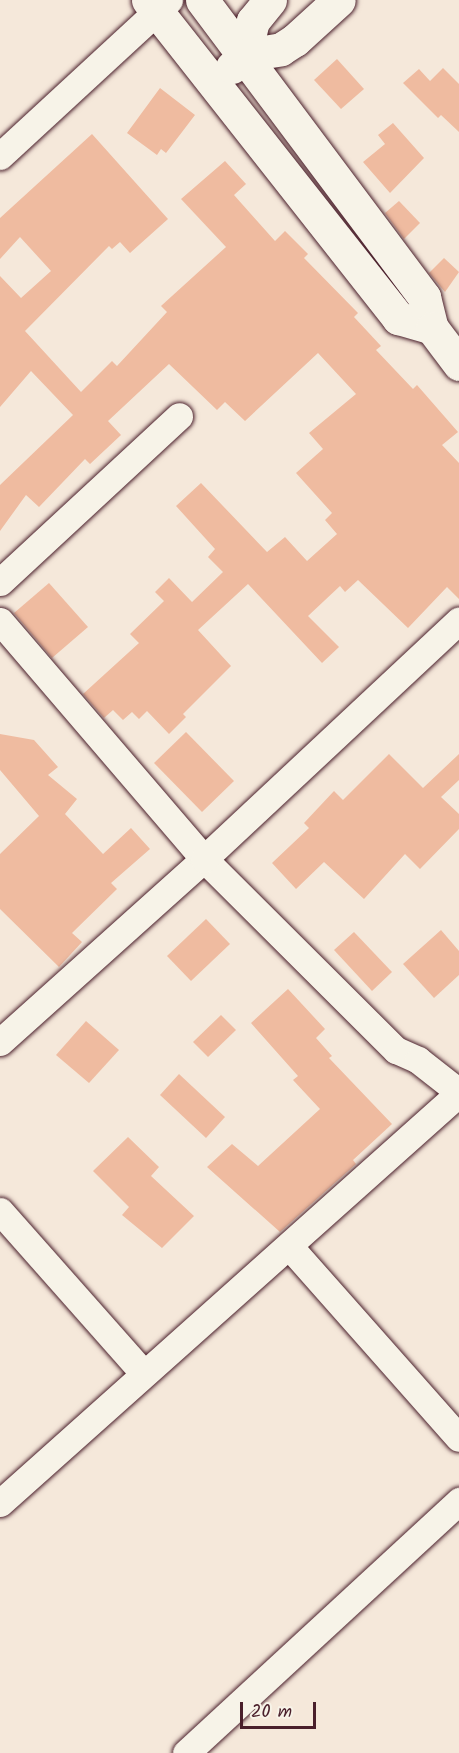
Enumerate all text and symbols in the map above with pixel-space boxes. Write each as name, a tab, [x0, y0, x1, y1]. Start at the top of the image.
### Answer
scale bar	[243, 1690, 320, 1728]
text: 20 m	[251, 1698, 292, 1727]

